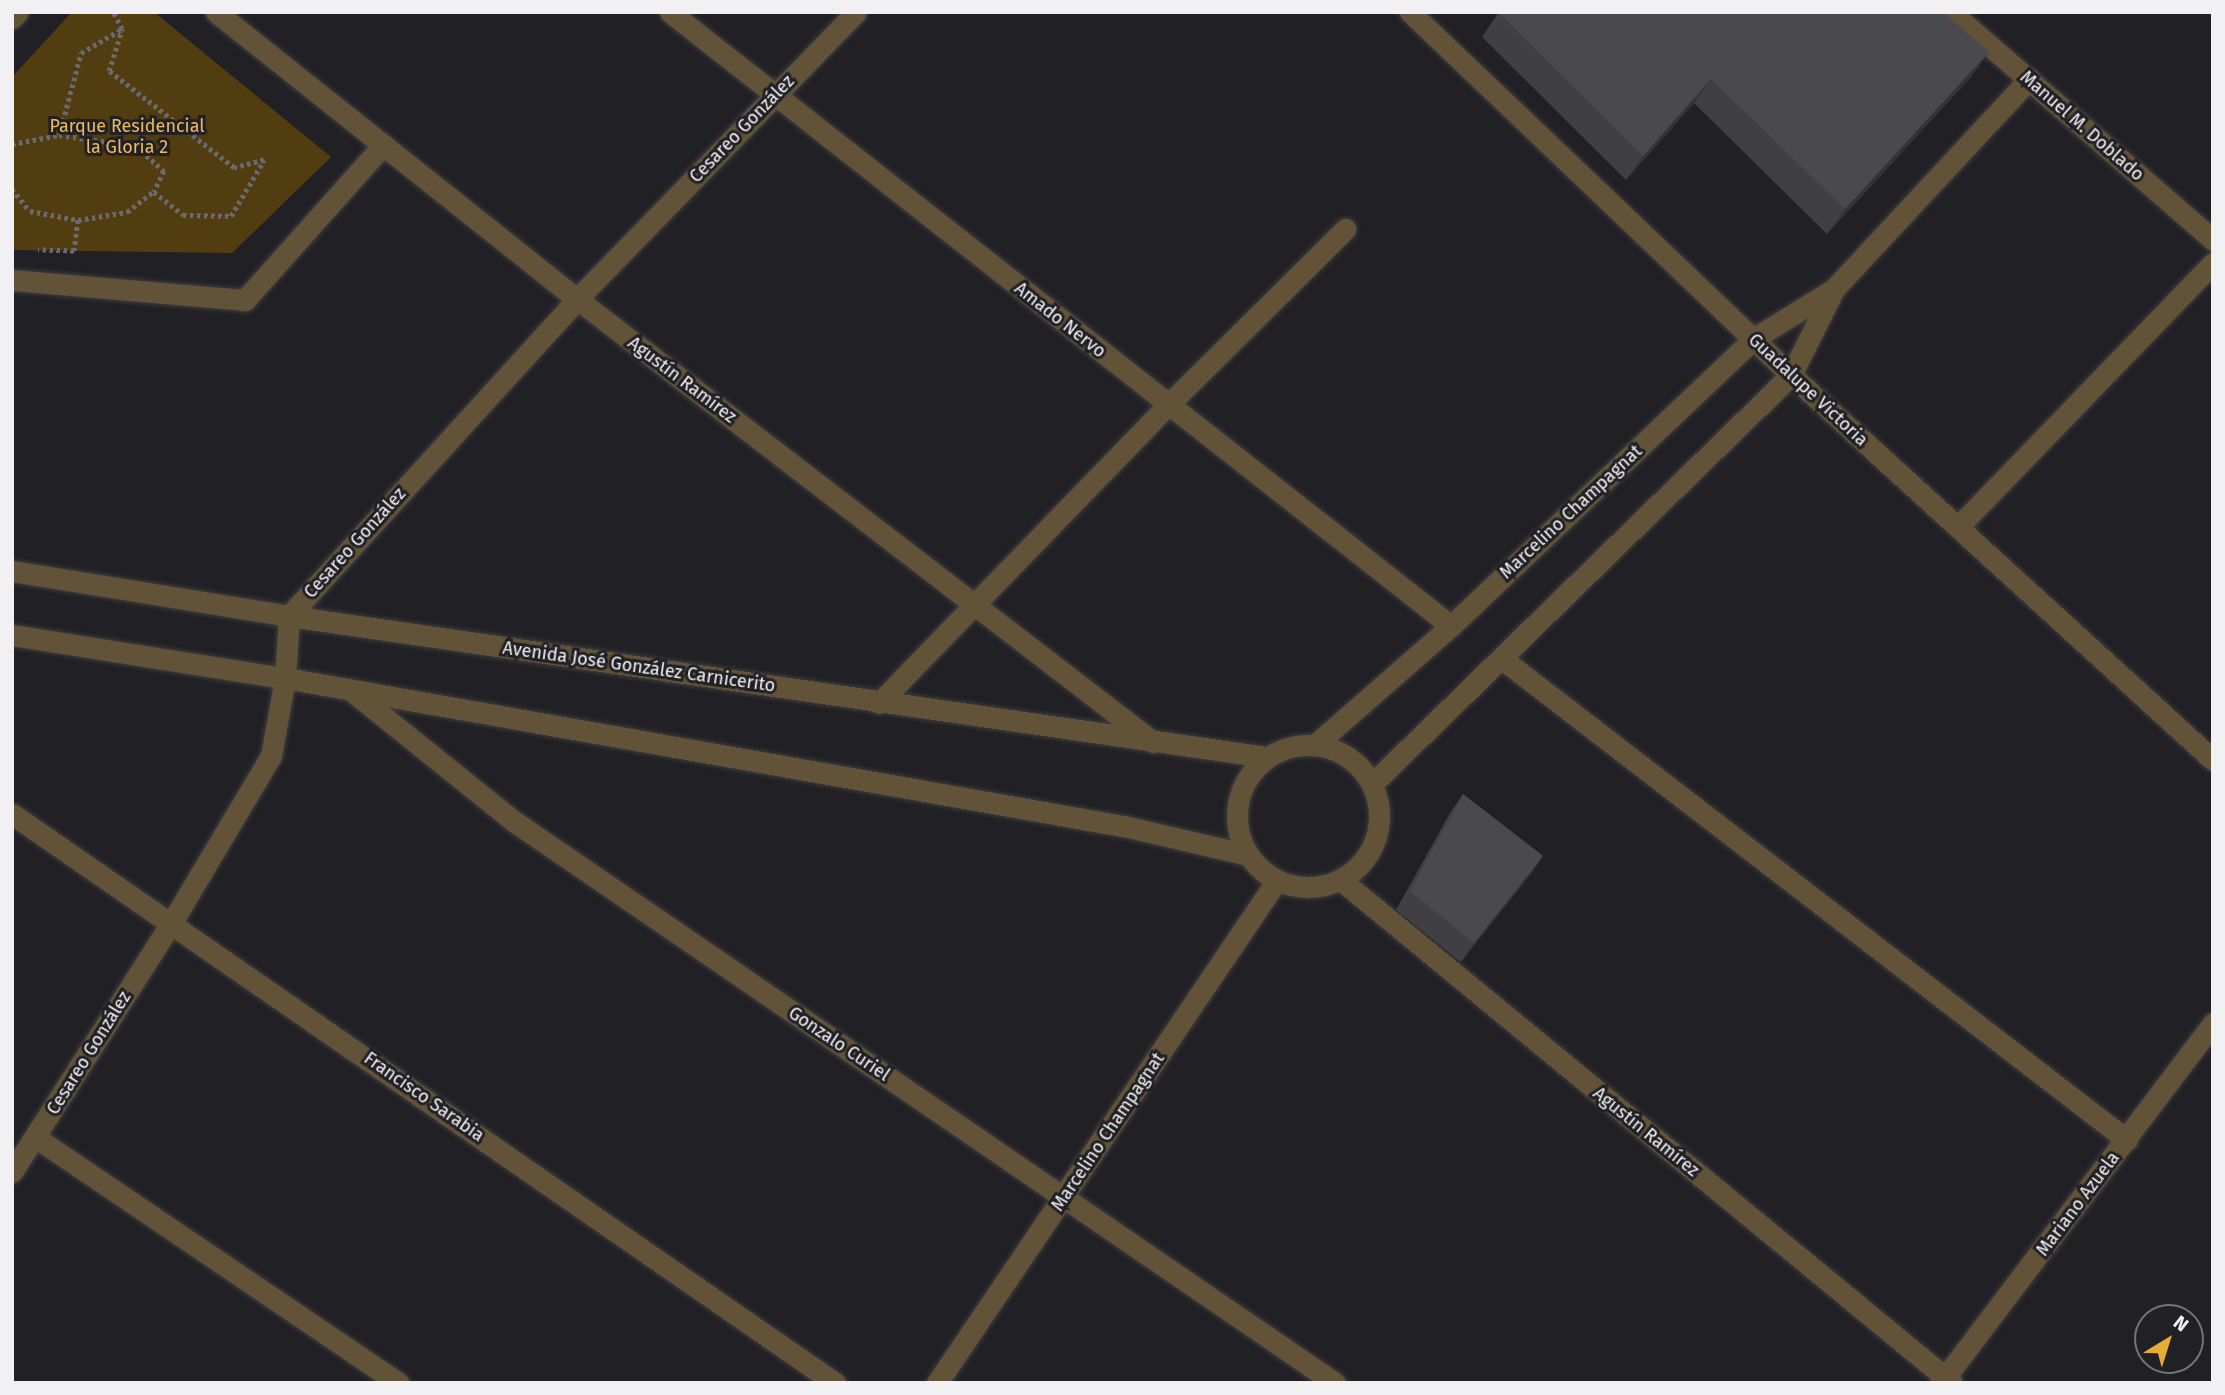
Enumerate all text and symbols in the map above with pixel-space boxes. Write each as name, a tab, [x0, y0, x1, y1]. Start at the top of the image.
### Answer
street label: Manuel M. Doblado	[2016, 66, 2148, 186]
street label: Cesareo González	[685, 71, 799, 187]
park label: Parque Residencial la Gloria 2	[49, 116, 205, 158]
street label: Amado Nervo	[1010, 278, 1110, 362]
street label: Guadalupe Victoria	[1744, 329, 1872, 451]
street label: Agustín Ramírez	[623, 332, 741, 428]
street label: Marcelino Champagnat	[1495, 441, 1647, 583]
street label: Cesareo González	[300, 483, 410, 603]
street label: Avenida José González Carnicerito	[501, 637, 777, 697]
street label: Cesareo González	[42, 987, 136, 1119]
street label: Gonzalo Curiel	[784, 1002, 894, 1086]
street label: Francisco Sarabia	[360, 1048, 488, 1146]
street label: Marcelino Champagnat	[1047, 1049, 1169, 1215]
street label: Agustín Ramírez	[1589, 1083, 1703, 1181]
street label: Mariano Azuela	[2032, 1148, 2124, 1260]
north arrow	[2134, 1304, 2204, 1374]
text: N	[2169, 1311, 2193, 1337]

